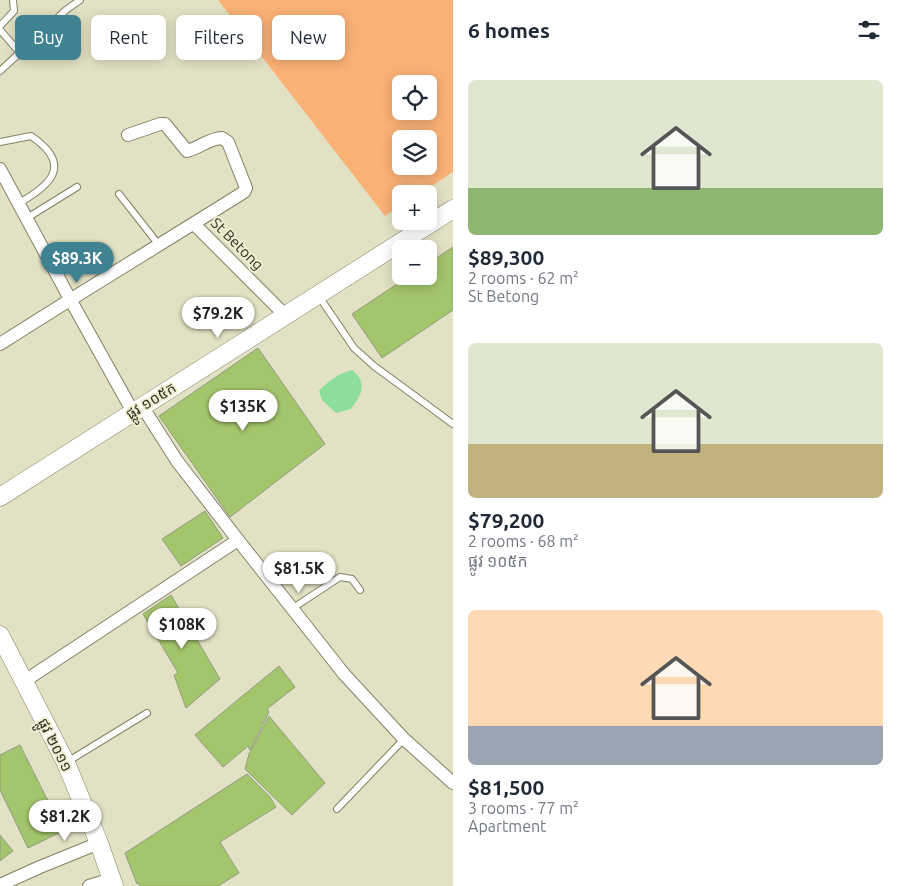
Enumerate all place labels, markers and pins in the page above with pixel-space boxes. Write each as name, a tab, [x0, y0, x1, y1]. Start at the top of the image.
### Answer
pin: $89.3K	[36, 242, 118, 284]
pin: $79.2K	[177, 296, 259, 339]
pin: $135K	[208, 390, 278, 432]
pin: $81.5K	[258, 552, 340, 594]
pin: $108K	[147, 608, 217, 650]
pin: $81.2K	[24, 800, 106, 842]

